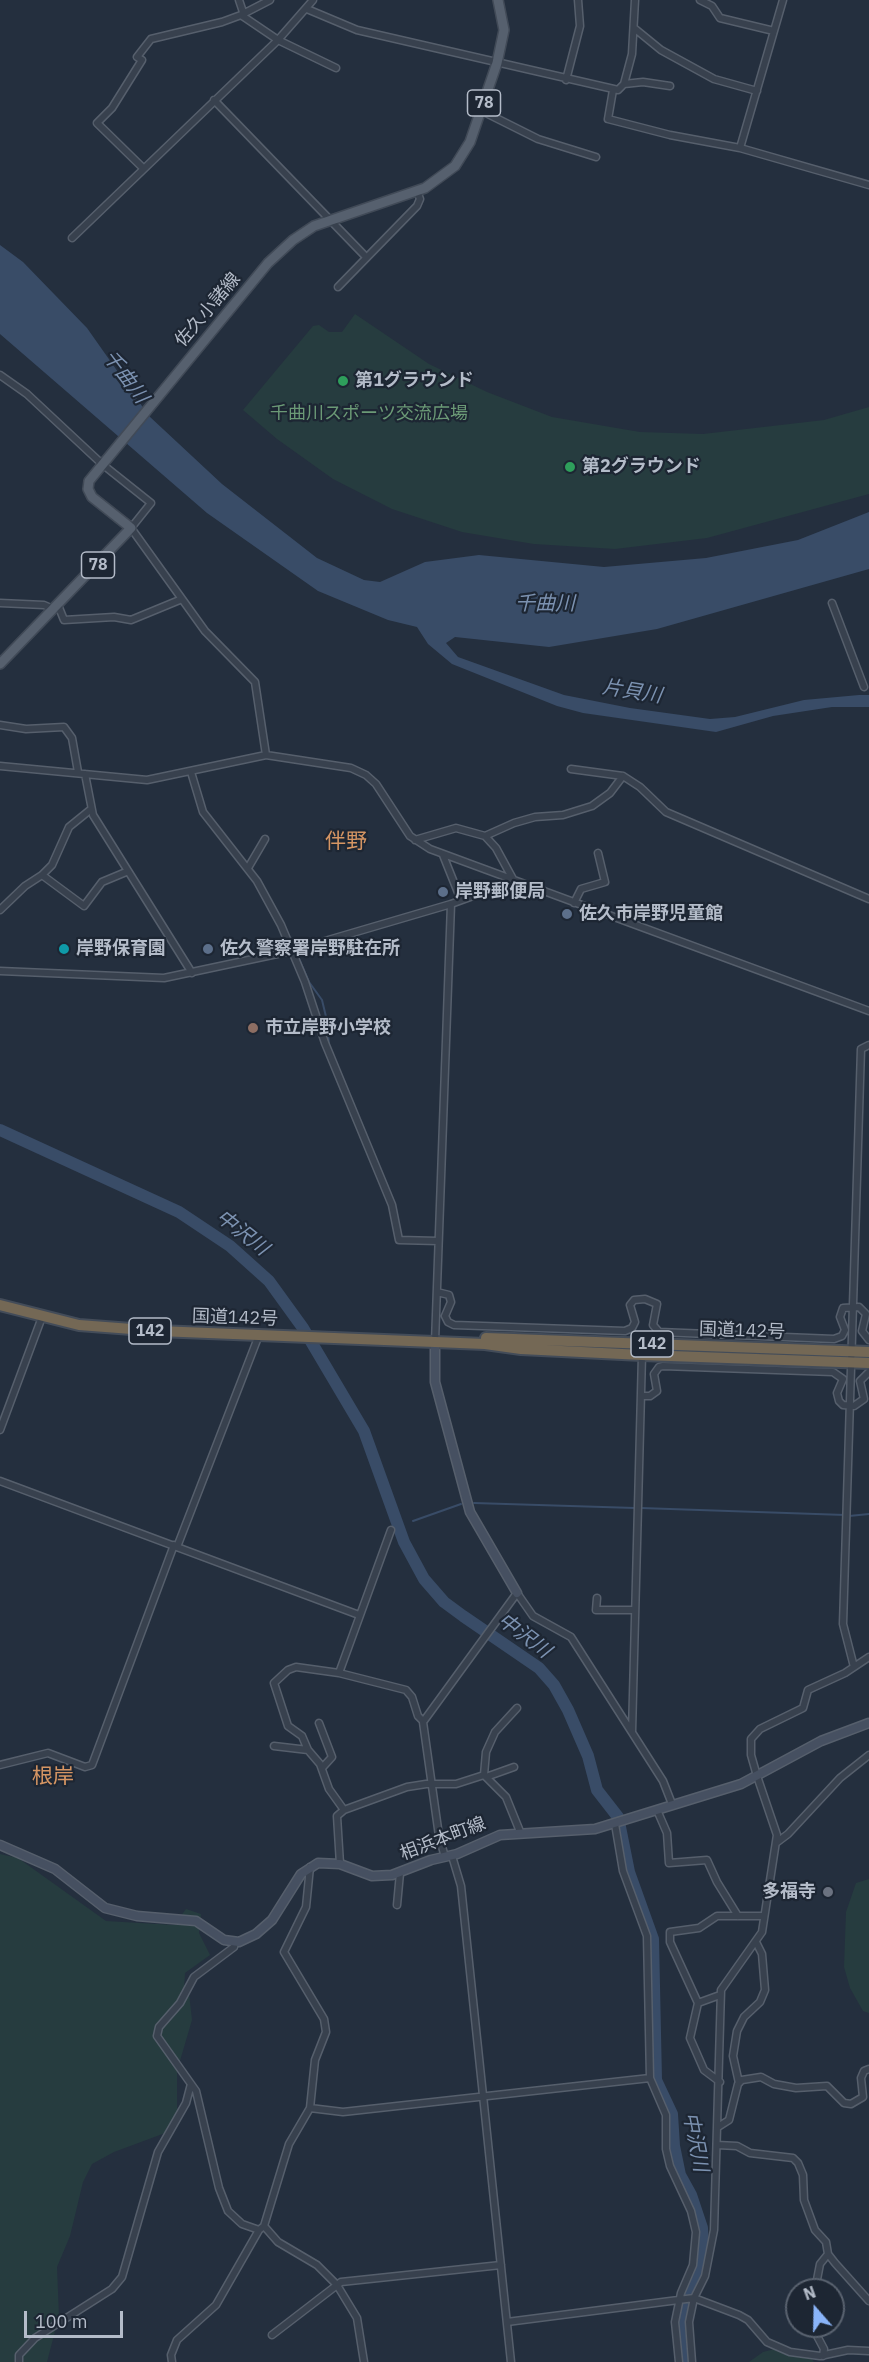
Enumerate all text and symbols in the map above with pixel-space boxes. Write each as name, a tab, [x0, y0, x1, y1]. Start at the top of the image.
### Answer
road number: 78	[468, 90, 500, 116]
street label: 佐久小諸線	[171, 269, 245, 351]
water label: 千曲川	[97, 346, 153, 408]
place label: 第1グラウンド	[355, 370, 474, 392]
marker: 第1グラウンド	[336, 374, 350, 388]
park label: 千曲川スポーツ交流広場	[270, 403, 468, 425]
place label: 第2グラウンド	[582, 456, 701, 478]
marker: 第2グラウンド	[563, 460, 577, 474]
road number: 78	[82, 552, 114, 578]
water label: 千曲川	[515, 592, 575, 616]
water label: 片貝川	[600, 675, 664, 709]
district label: 伴野	[325, 829, 367, 855]
place label: 岸野郵便局	[455, 881, 545, 903]
marker: 岸野郵便局	[436, 885, 450, 899]
place label: 佐久市岸野児童館	[579, 903, 723, 925]
marker: 佐久市岸野児童館	[560, 907, 574, 921]
place label: 岸野保育園	[76, 938, 166, 960]
place label: 佐久警察署岸野駐在所	[220, 938, 400, 960]
marker: 岸野保育園	[57, 942, 71, 956]
marker: 佐久警察署岸野駐在所	[201, 942, 215, 956]
place label: 市立岸野小学校	[265, 1017, 391, 1039]
marker: 市立岸野小学校	[246, 1021, 260, 1035]
water label: 中沢川	[211, 1205, 273, 1261]
street label: 国道142号	[191, 1306, 279, 1330]
road number: 142	[129, 1318, 171, 1344]
street label: 国道142号	[698, 1319, 786, 1343]
road number: 142	[631, 1331, 673, 1357]
water label: 中沢川	[493, 1608, 555, 1664]
district label: 根岸	[32, 1764, 74, 1790]
street label: 相浜本町線	[397, 1813, 489, 1865]
place label: 多福寺	[762, 1881, 816, 1903]
marker: 多福寺	[821, 1885, 835, 1899]
water label: 中沢川	[677, 2110, 713, 2174]
north arrow	[785, 2278, 845, 2338]
text: N	[801, 2282, 818, 2304]
scale bar	[27, 2299, 126, 2337]
text: 100 m	[35, 2310, 87, 2333]

